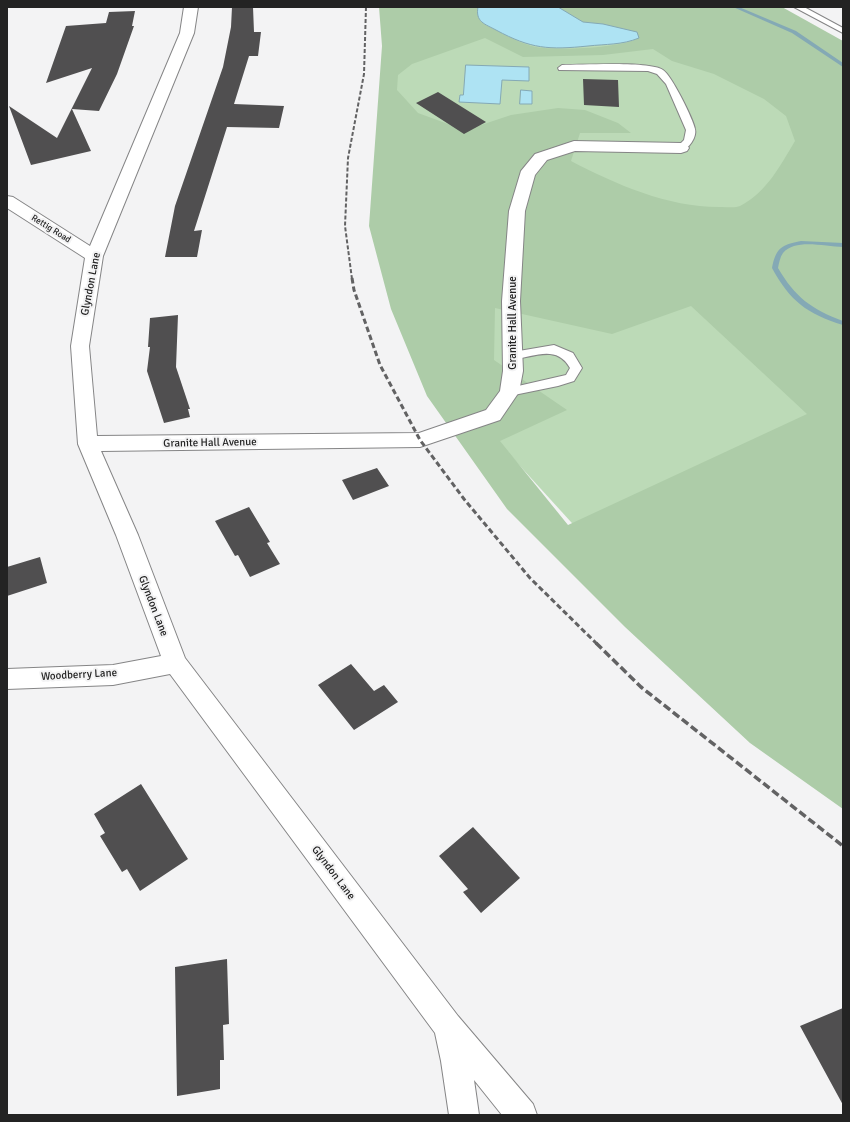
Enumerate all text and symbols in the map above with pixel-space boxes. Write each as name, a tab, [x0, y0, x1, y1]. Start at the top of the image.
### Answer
street label: Rettig Road	[29, 213, 73, 245]
street label: Glyndon Lane	[78, 251, 104, 317]
street label: Granite Hall Avenue	[506, 276, 520, 370]
street label: Granite Hall Avenue	[163, 436, 257, 450]
street label: Glyndon Lane	[135, 574, 171, 638]
street label: Woodberry Lane	[41, 666, 117, 684]
street label: Glyndon Lane	[308, 843, 358, 903]

